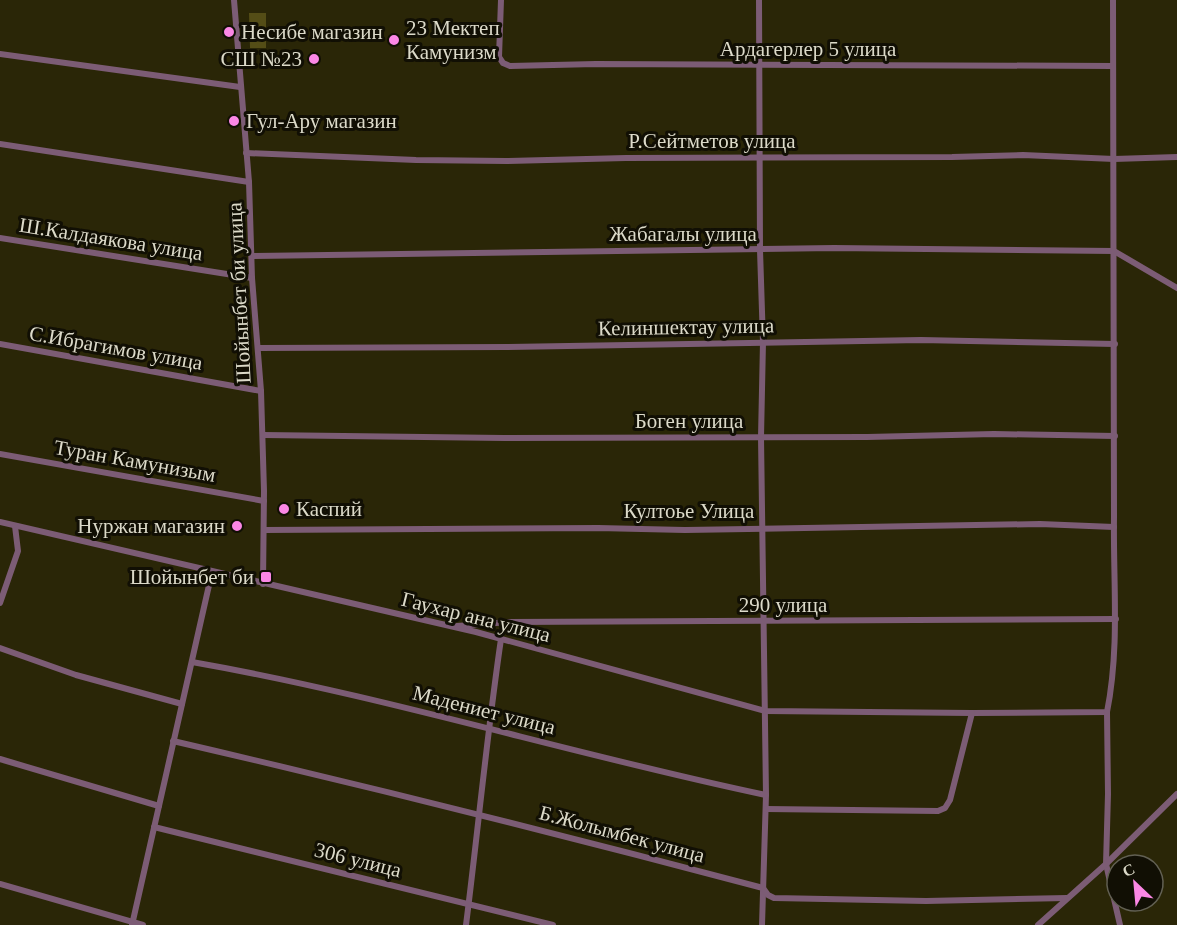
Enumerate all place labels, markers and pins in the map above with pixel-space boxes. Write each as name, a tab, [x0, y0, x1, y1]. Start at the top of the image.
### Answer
place label: 23 Мектеп Камунизм	[406, 16, 500, 64]
place label: Несибе магазин	[241, 20, 383, 44]
marker: Несибе магазин	[222, 25, 236, 39]
marker: 23 Мектеп Камунизм	[387, 33, 401, 47]
place label: СШ №23	[221, 47, 302, 71]
marker: СШ №23	[307, 52, 321, 66]
place label: Гул-Ару магазин	[246, 109, 397, 133]
marker: Гул-Ару магазин	[227, 114, 241, 128]
place label: Каспий	[296, 497, 362, 521]
marker: Каспий	[277, 502, 291, 516]
place label: Нуржан магазин	[77, 514, 225, 538]
marker: Нуржан магазин	[230, 519, 244, 533]
place label: Шойынбет би	[130, 565, 254, 589]
marker: Шойынбет би	[259, 570, 273, 584]

